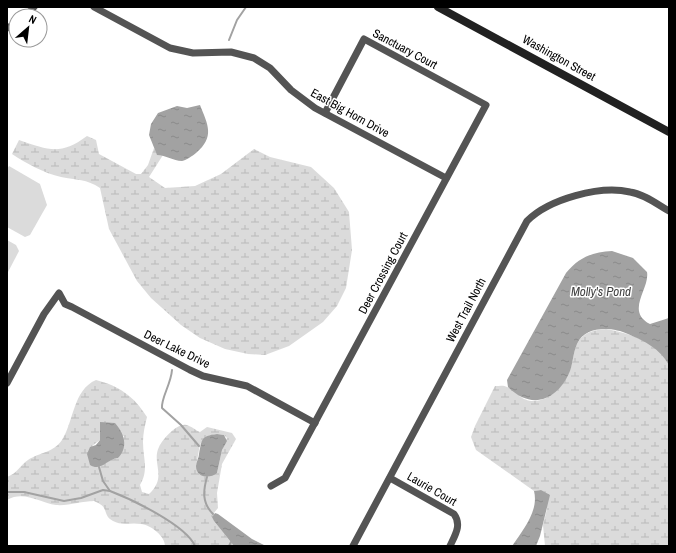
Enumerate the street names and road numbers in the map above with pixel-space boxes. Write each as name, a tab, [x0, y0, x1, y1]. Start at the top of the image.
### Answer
street label: Sanctuary Court	[370, 25, 440, 73]
street label: Washington Street	[520, 31, 599, 85]
street label: East Big Horn Drive	[308, 85, 392, 141]
street label: Deer Crossing Court	[355, 229, 411, 317]
street label: West Trail North	[442, 275, 490, 345]
street label: Deer Lake Drive	[141, 326, 213, 372]
street label: Laurie Court	[404, 468, 460, 510]

